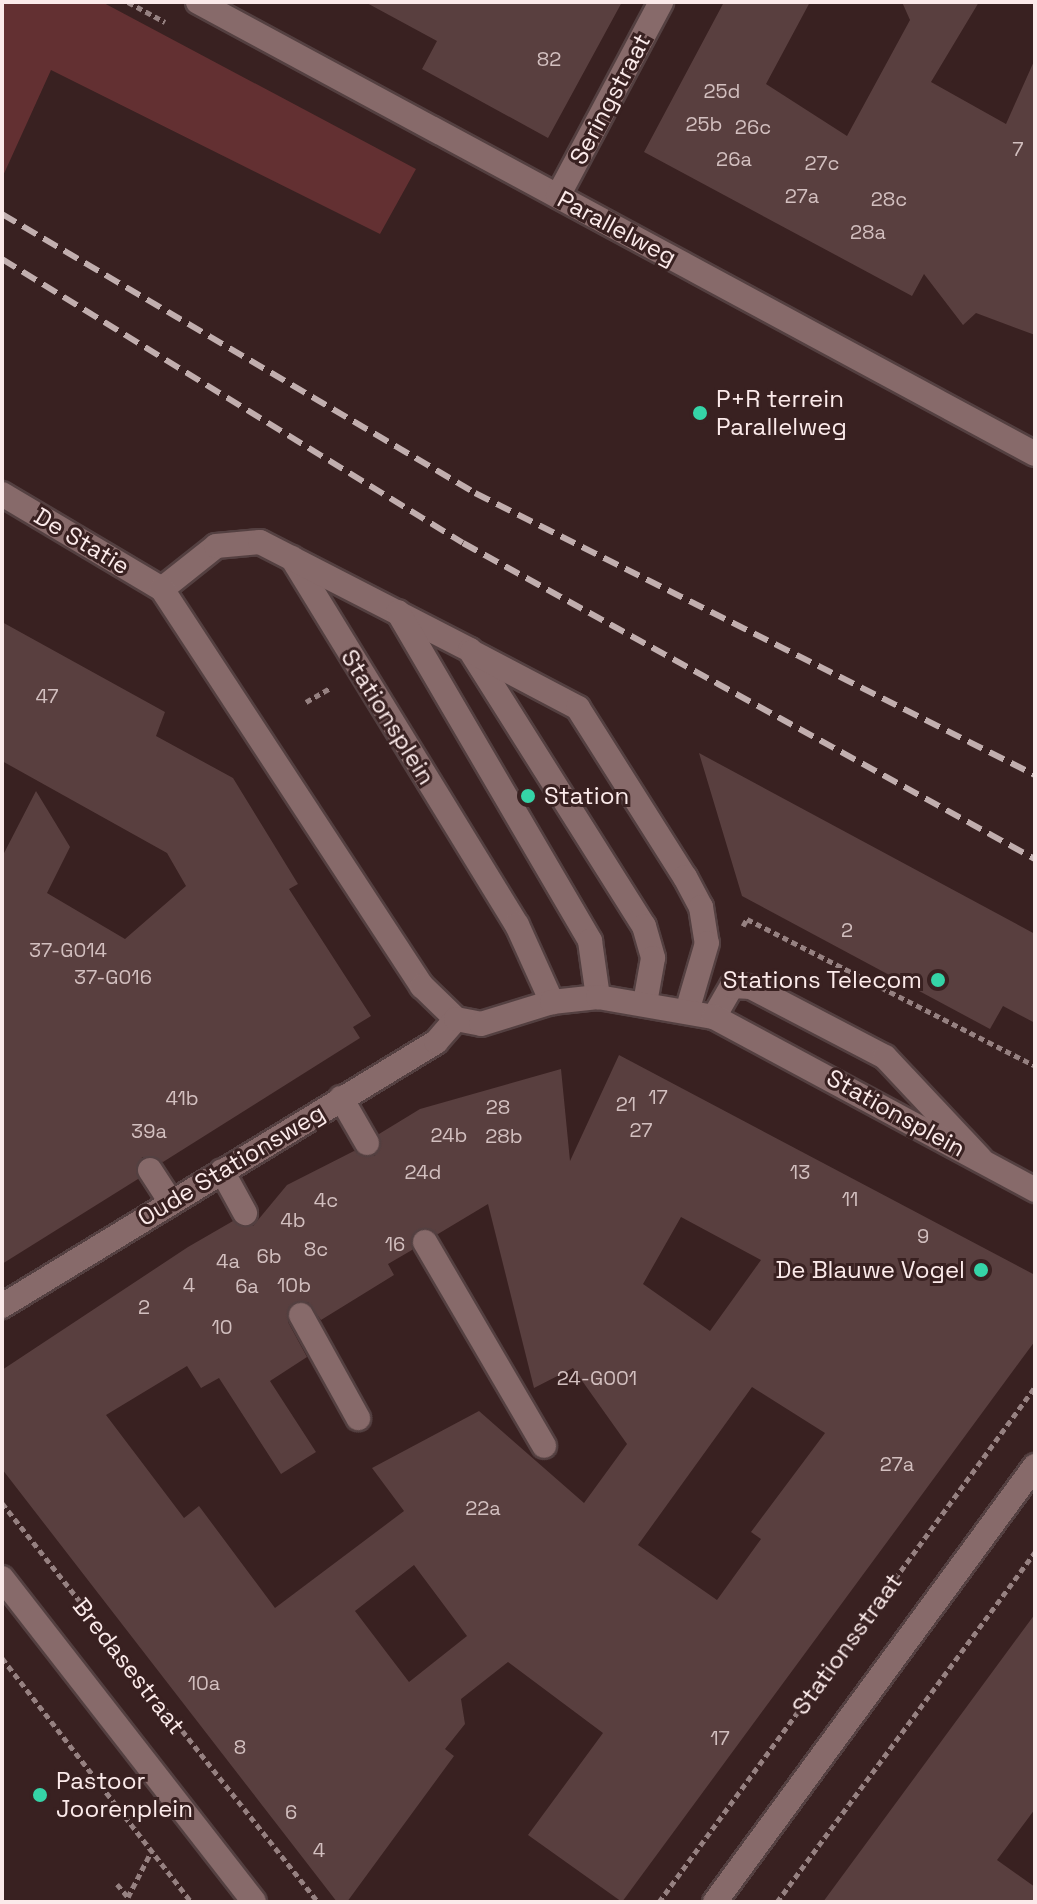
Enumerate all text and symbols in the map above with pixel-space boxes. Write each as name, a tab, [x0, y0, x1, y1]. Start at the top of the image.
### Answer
street label: Seringstraat	[564, 29, 656, 169]
house number: 82	[537, 47, 561, 71]
house number: 25d	[704, 79, 740, 103]
house number: 25b	[686, 112, 722, 136]
house number: 26c	[735, 115, 771, 139]
house number: 7	[1012, 137, 1024, 161]
house number: 26a	[716, 147, 752, 171]
house number: 27c	[804, 151, 840, 175]
house number: 27a	[785, 184, 819, 208]
street label: Parallelweg	[552, 185, 682, 271]
house number: 28c	[871, 187, 907, 211]
house number: 28a	[850, 220, 886, 244]
place label: P+R terrein Parallelweg	[716, 385, 847, 441]
marker: P+R terrein Parallelweg	[691, 404, 709, 422]
street label: De Statie	[29, 501, 135, 581]
street label: Stationsplein	[335, 644, 441, 790]
house number: 47	[35, 684, 59, 708]
place label: Station	[544, 782, 629, 810]
marker: Station	[519, 787, 537, 805]
house number: 2	[841, 918, 853, 942]
house number: 37-G014	[29, 938, 107, 962]
house number: 37-G016	[74, 965, 152, 989]
place label: Stations Telecom	[722, 966, 922, 994]
marker: Stations Telecom	[929, 971, 947, 989]
street label: Stationsplein	[822, 1063, 970, 1163]
house number: 17	[648, 1085, 668, 1109]
house number: 41b	[165, 1086, 199, 1110]
house number: 21	[616, 1092, 636, 1116]
house number: 28	[486, 1095, 510, 1119]
street label: Oude Stationsweg	[132, 1098, 330, 1232]
house number: 27	[629, 1118, 653, 1142]
house number: 39a	[131, 1119, 167, 1143]
house number: 24b	[431, 1123, 467, 1147]
house number: 28b	[485, 1124, 523, 1148]
house number: 24d	[405, 1160, 441, 1184]
house number: 13	[790, 1160, 810, 1184]
house number: 11	[842, 1187, 858, 1211]
house number: 4c	[314, 1188, 338, 1212]
house number: 4b	[280, 1208, 306, 1232]
house number: 9	[917, 1224, 929, 1248]
house number: 16	[385, 1232, 405, 1256]
house number: 8c	[304, 1237, 328, 1261]
house number: 6b	[256, 1244, 282, 1268]
house number: 4a	[216, 1249, 240, 1273]
place label: De Blauwe Vogel	[775, 1256, 965, 1284]
marker: De Blauwe Vogel	[972, 1261, 990, 1279]
house number: 4	[183, 1273, 195, 1297]
house number: 10b	[277, 1273, 311, 1297]
house number: 6a	[235, 1274, 259, 1298]
house number: 2	[138, 1295, 150, 1319]
house number: 10	[211, 1315, 233, 1339]
house number: 24-G001	[557, 1366, 637, 1390]
house number: 27a	[880, 1452, 914, 1476]
house number: 22a	[465, 1496, 501, 1520]
street label: Stationsstraat	[786, 1568, 908, 1720]
street label: Bredasestraat	[67, 1592, 191, 1740]
house number: 10a	[188, 1671, 220, 1695]
house number: 17	[710, 1726, 730, 1750]
house number: 8	[234, 1735, 246, 1759]
place label: Pastoor Joorenplein	[56, 1767, 193, 1823]
marker: Pastoor Joorenplein	[31, 1786, 49, 1804]
house number: 6	[285, 1800, 297, 1824]
house number: 4	[313, 1838, 325, 1862]

